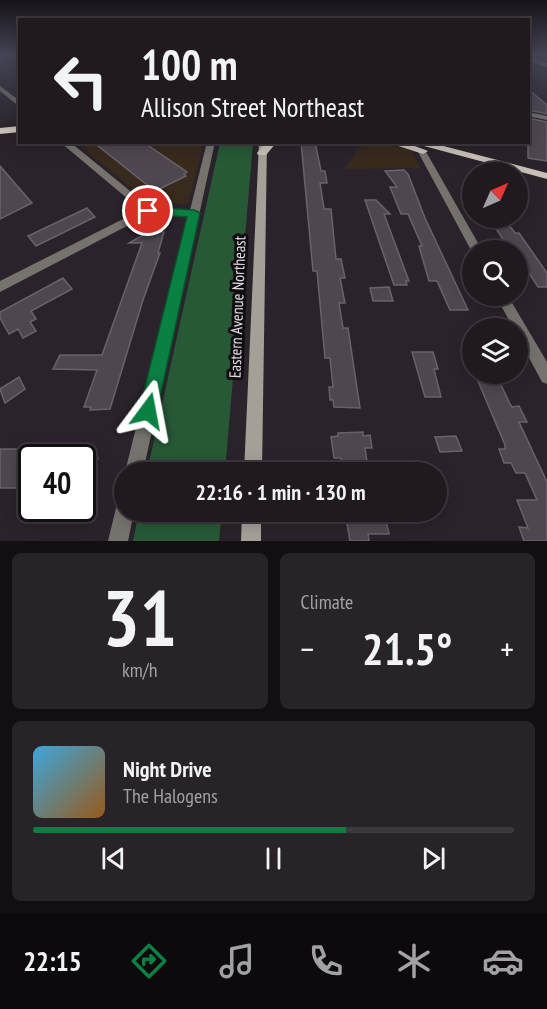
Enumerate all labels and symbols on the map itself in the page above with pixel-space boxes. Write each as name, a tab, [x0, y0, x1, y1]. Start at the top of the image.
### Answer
north arrow	[462, 162, 528, 228]
pin	[122, 185, 173, 236]
street label: Eastern Avenue Northeast	[225, 235, 249, 378]
position arrow	[116, 379, 180, 443]
speed limit sign: 40	[18, 444, 96, 522]

